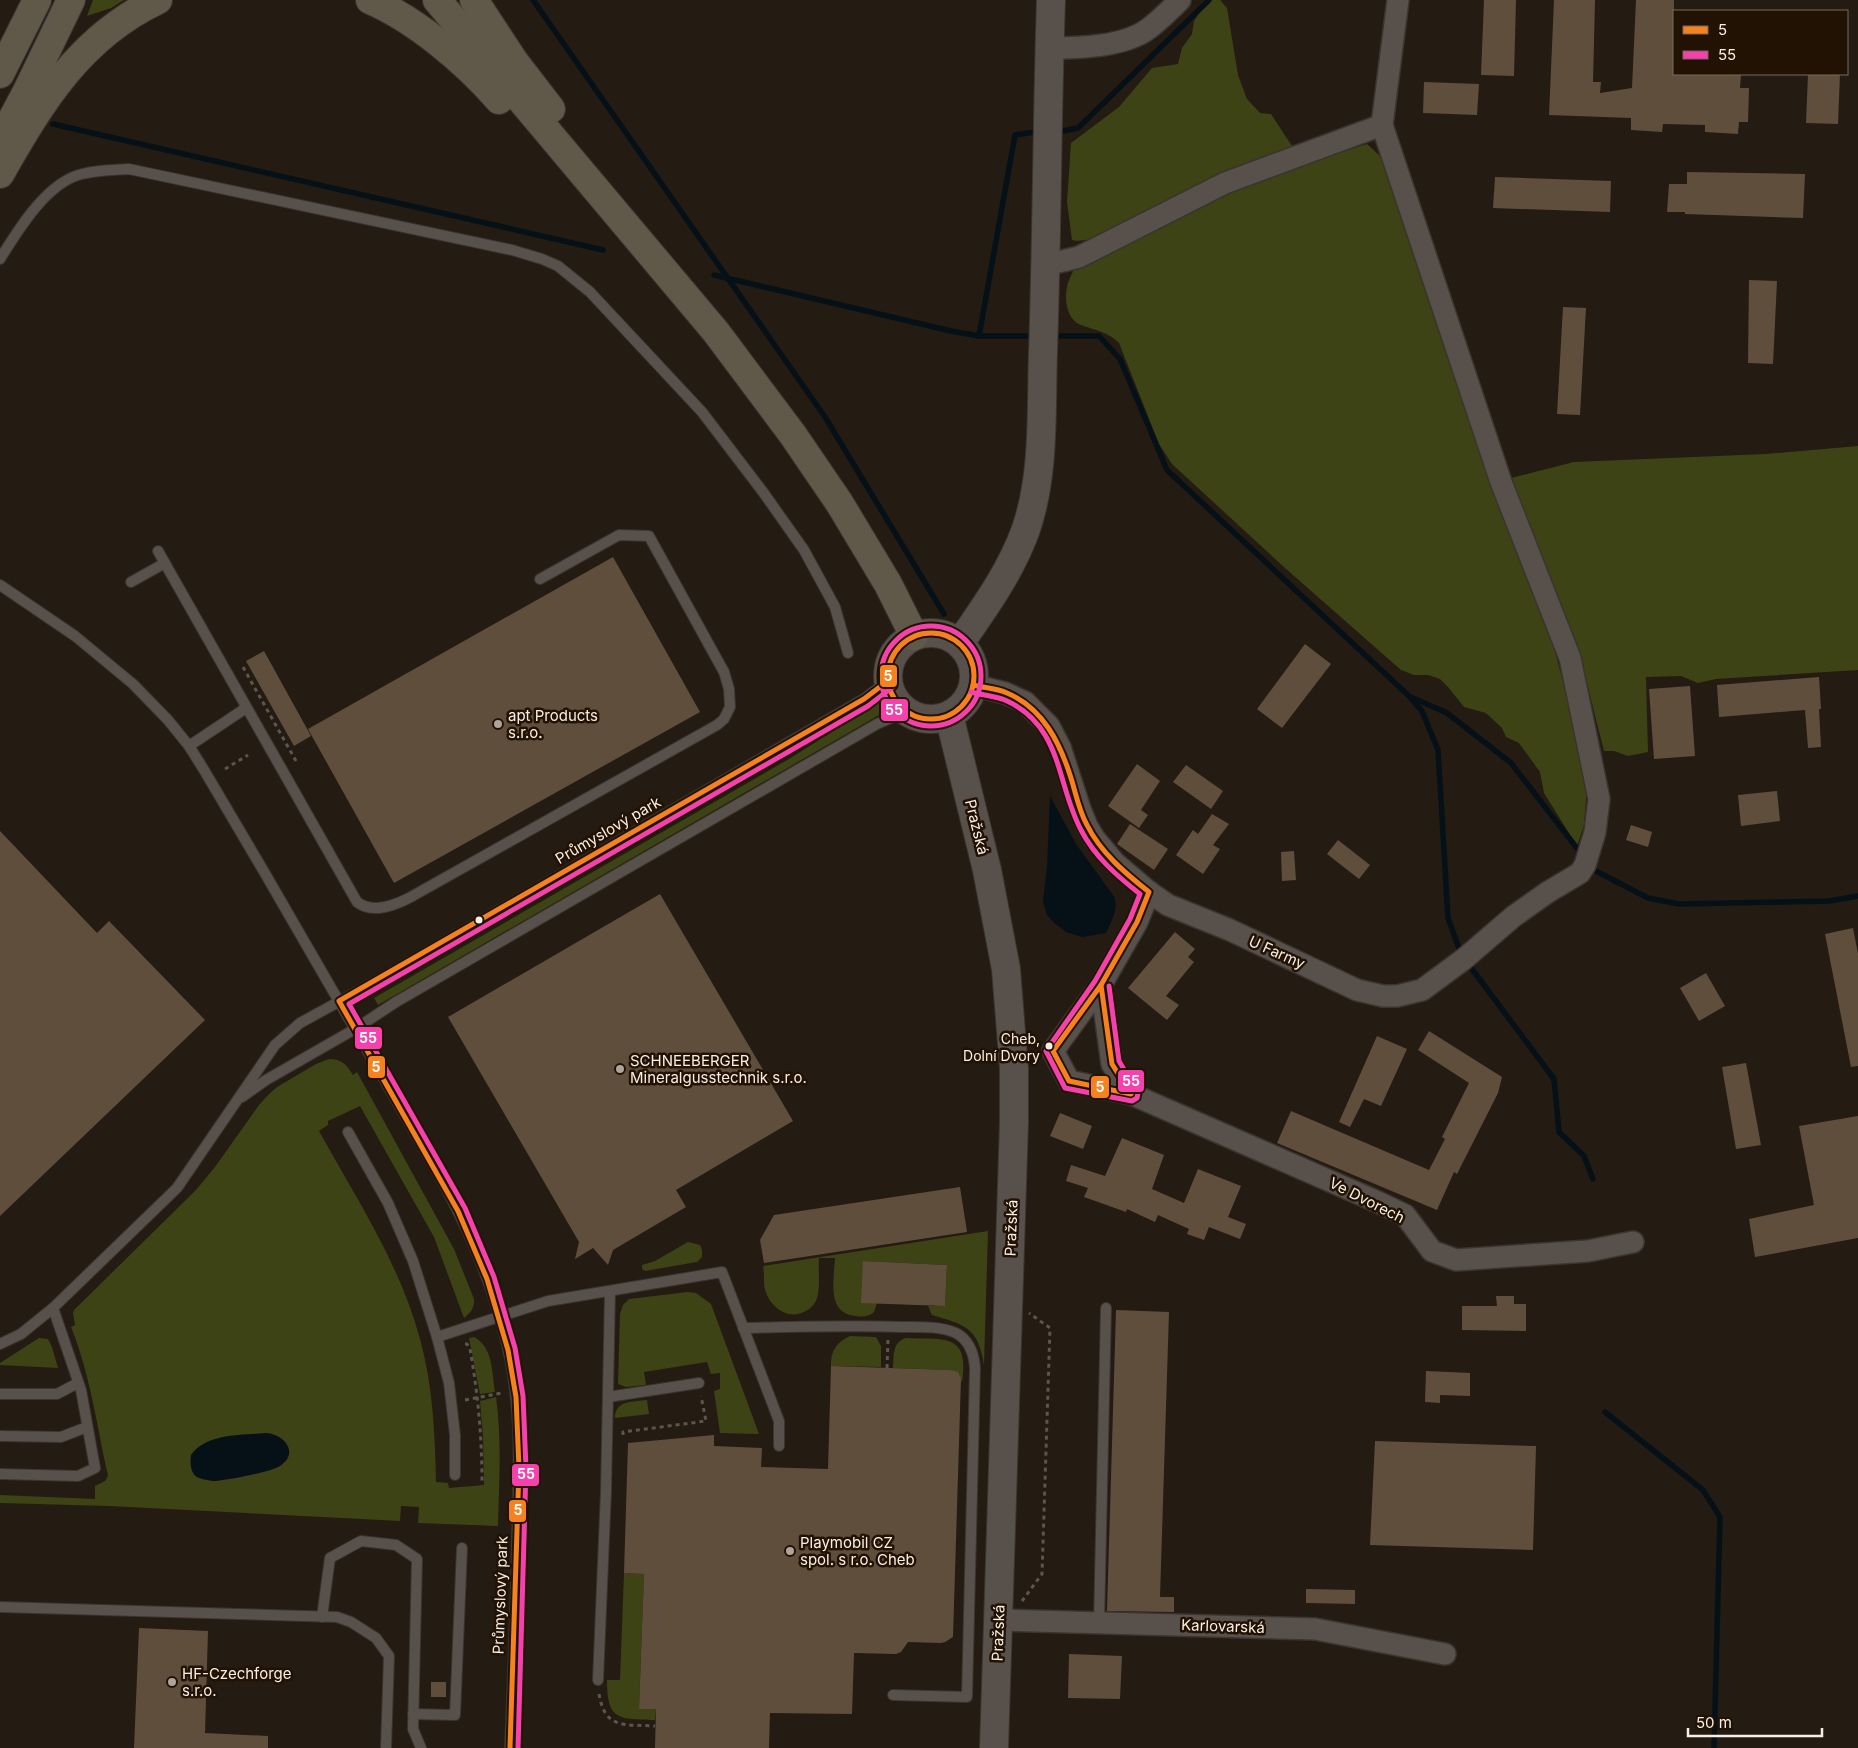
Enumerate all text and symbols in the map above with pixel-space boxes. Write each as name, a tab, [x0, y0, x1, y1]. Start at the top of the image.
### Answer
legend	[1673, 10, 1848, 75]
text: 5	[1718, 20, 1727, 39]
text: 55	[1718, 45, 1736, 64]
line badge: 5	[879, 664, 898, 688]
text: 5	[884, 667, 893, 684]
line badge: 55	[880, 698, 909, 722]
text: 55	[885, 701, 903, 718]
place label: apt Products s.r.o.	[508, 706, 598, 742]
marker: apt Products s.r.o.	[492, 718, 504, 730]
street label: Průmyslový park	[552, 792, 665, 868]
street label: Pražská	[961, 797, 993, 857]
unlabelled marker	[474, 915, 484, 925]
street label: U Farmy	[1246, 931, 1309, 973]
line badge: 55	[354, 1026, 383, 1050]
text: 55	[359, 1029, 377, 1046]
place label: Cheb, Dolní Dvory	[963, 1030, 1040, 1064]
marker: Cheb, Dolní Dvory	[1044, 1041, 1054, 1051]
place label: SCHNEEBERGER Mineralgusstechnik s.r.o.	[630, 1051, 807, 1087]
line badge: 5	[367, 1055, 386, 1079]
text: 5	[372, 1058, 381, 1075]
marker: SCHNEEBERGER Mineralgusstechnik s.r.o.	[614, 1063, 626, 1075]
line badge: 55	[1117, 1069, 1145, 1093]
text: 55	[1122, 1072, 1140, 1089]
line badge: 5	[1090, 1075, 1110, 1099]
text: 5	[1096, 1078, 1105, 1095]
street label: Ve Dvorech	[1326, 1173, 1408, 1227]
street label: Pražská	[1001, 1199, 1021, 1257]
line badge: 55	[511, 1463, 540, 1487]
text: 55	[517, 1465, 535, 1482]
line badge: 5	[508, 1499, 527, 1523]
text: 5	[514, 1501, 523, 1518]
place label: Playmobil CZ spol. s r.o. Cheb	[800, 1533, 915, 1569]
street label: Průmyslový park	[488, 1535, 512, 1655]
marker: Playmobil CZ spol. s r.o. Cheb	[784, 1545, 796, 1557]
street label: Pražská	[988, 1604, 1008, 1662]
street label: Karlovarská	[1181, 1615, 1265, 1637]
place label: HF-Czechforge s.r.o.	[182, 1664, 292, 1700]
marker: HF-Czechforge s.r.o.	[166, 1676, 178, 1688]
scale bar	[1688, 1706, 1822, 1738]
text: 50 m	[1696, 1713, 1732, 1732]

